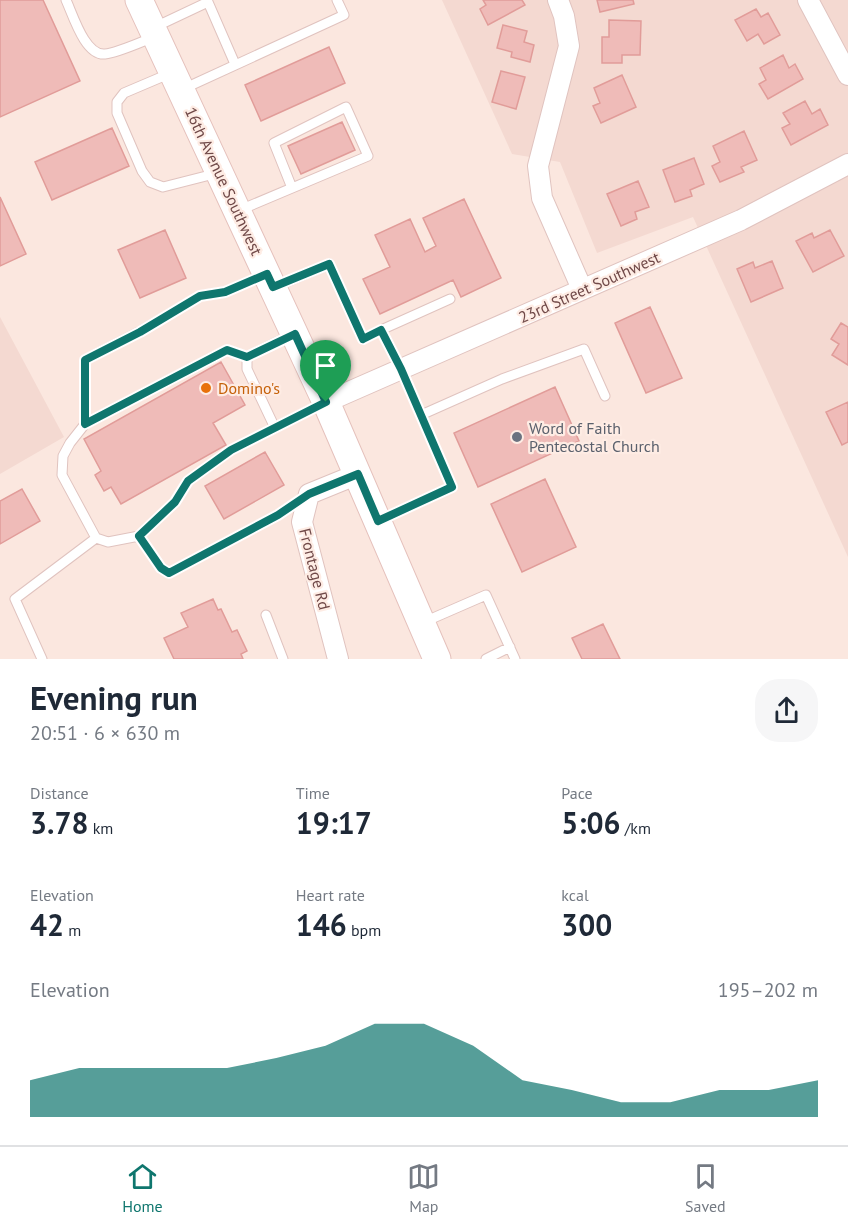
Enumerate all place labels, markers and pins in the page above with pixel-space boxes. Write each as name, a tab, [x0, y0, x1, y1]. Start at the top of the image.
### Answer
pin	[300, 340, 351, 402]
place label: Domino's	[218, 378, 280, 398]
marker: Domino's	[199, 381, 213, 395]
place label: Word of Faith Pentecostal Church	[529, 418, 660, 456]
marker: Word of Faith Pentecostal Church	[510, 430, 524, 444]

